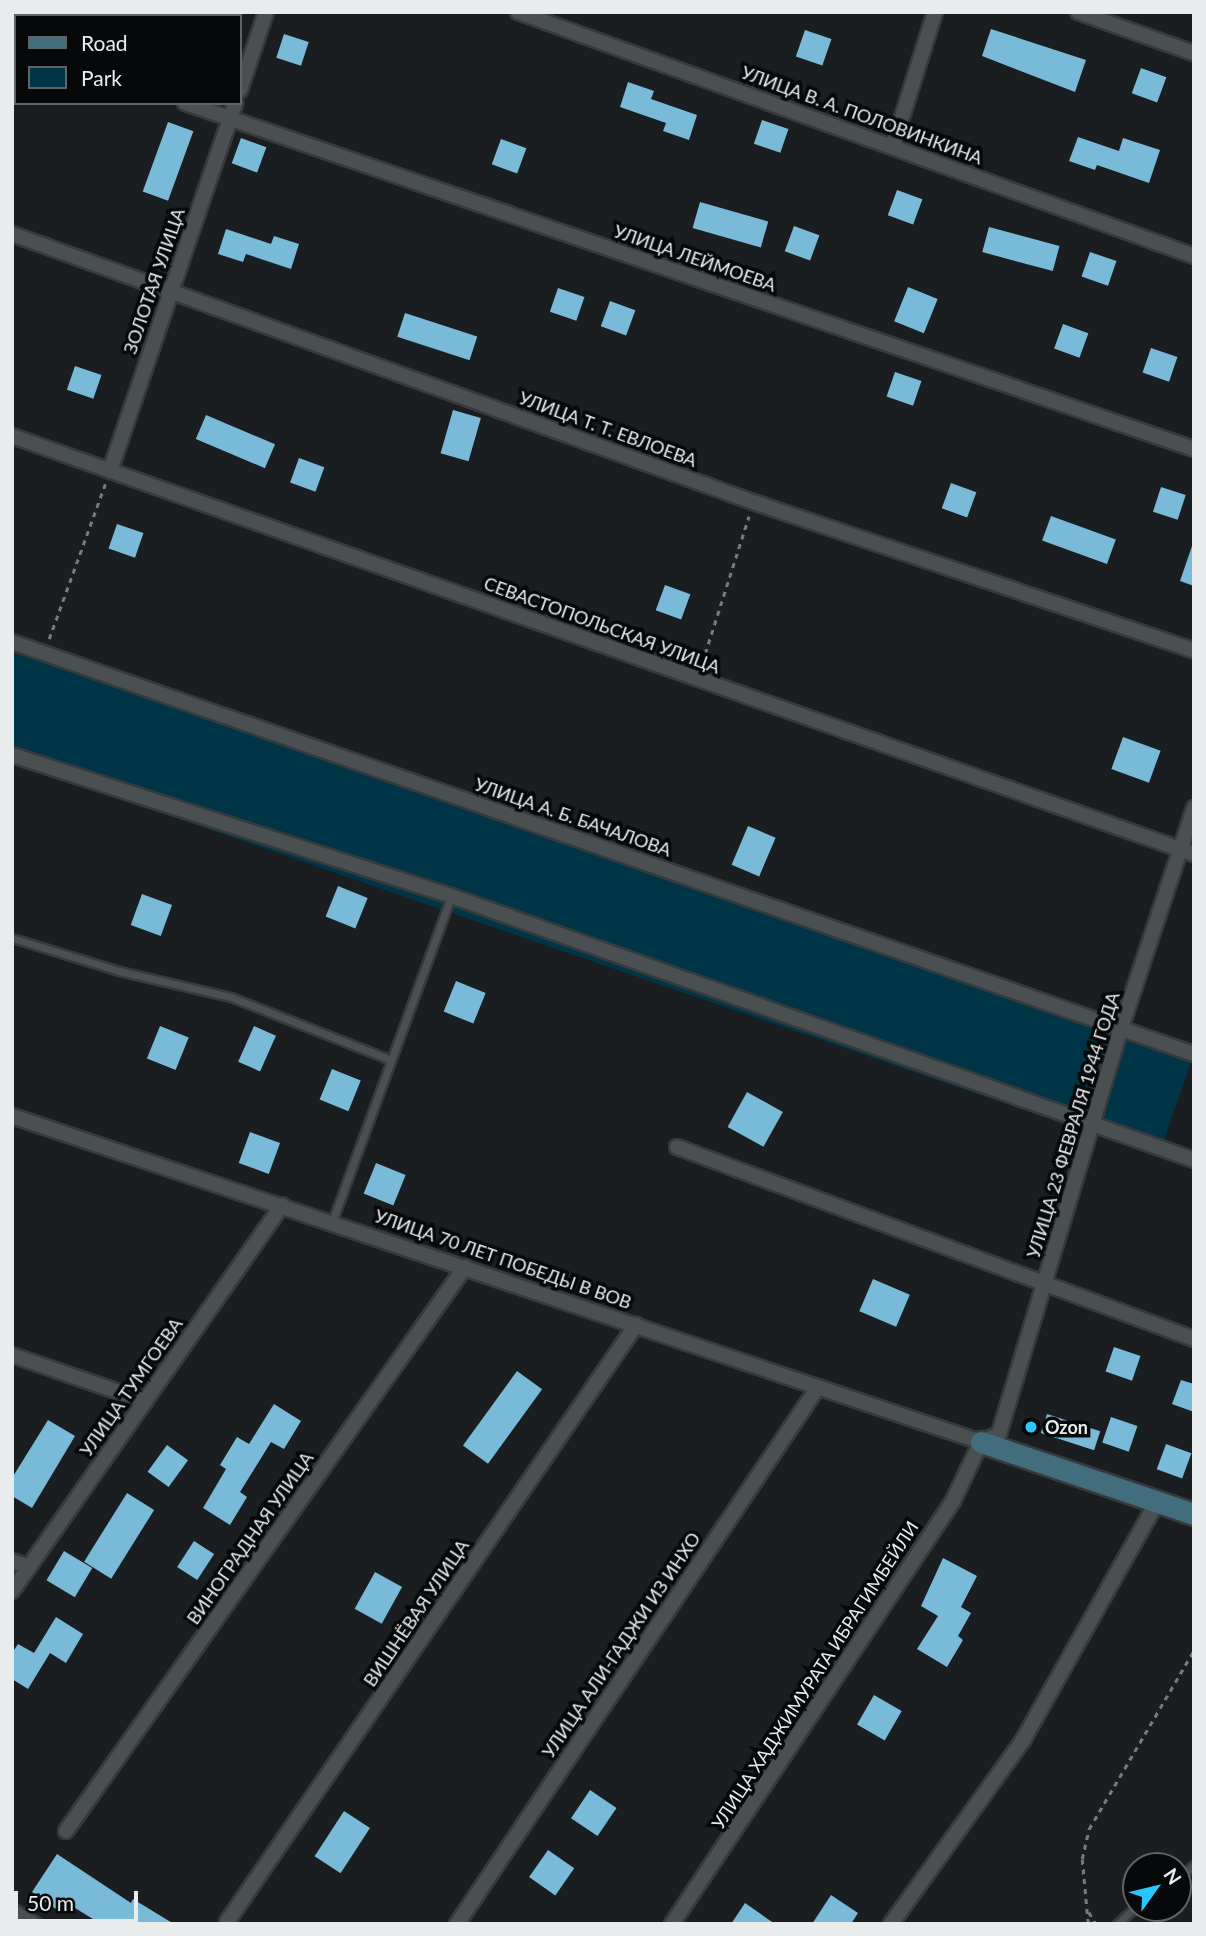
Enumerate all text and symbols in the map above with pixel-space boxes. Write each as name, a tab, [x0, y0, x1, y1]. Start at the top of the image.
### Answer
legend	[14, 14, 242, 105]
text: Road	[81, 30, 128, 55]
street label: УЛИЦА В. А. ПОЛОВИНКИНА	[739, 61, 985, 169]
text: Park	[81, 65, 122, 90]
street label: ЗОЛОТАЯ УЛИЦА	[119, 205, 189, 357]
street label: УЛИЦА ЛЕЙМОЕВА	[611, 220, 779, 296]
street label: УЛИЦА Т. Т. ЕВЛОЕВА	[516, 387, 700, 471]
street label: СЕВАСТОПОЛЬСКАЯ УЛИЦА	[481, 572, 723, 678]
street label: УЛИЦА А. Б. БАЧАЛОВА	[472, 773, 674, 861]
street label: УЛИЦА 23 ФЕВРАЛЯ 1944 ГОДА	[1022, 989, 1124, 1261]
street label: УЛИЦА 70 ЛЕТ ПОБЕДЫ В ВОВ	[372, 1205, 634, 1313]
street label: УЛИЦА ТУМГОЕВА	[75, 1314, 187, 1460]
place label: Ozon	[1045, 1416, 1088, 1438]
marker: Ozon	[1023, 1419, 1039, 1435]
street label: ВИНОГРАДНАЯ УЛИЦА	[182, 1448, 318, 1628]
street label: УЛИЦА ХАДЖИМУРАТА ИБРАГИМБЕЙЛИ	[707, 1517, 923, 1833]
street label: УЛИЦА АЛИ-ГАДЖИ ИЗ ИНХО	[537, 1528, 705, 1762]
street label: ВИШНЁВАЯ УЛИЦА	[359, 1536, 473, 1690]
north arrow	[1122, 1852, 1192, 1922]
text: N	[1160, 1864, 1187, 1889]
scale bar	[18, 1876, 142, 1920]
text: 50 m	[27, 1890, 74, 1915]

